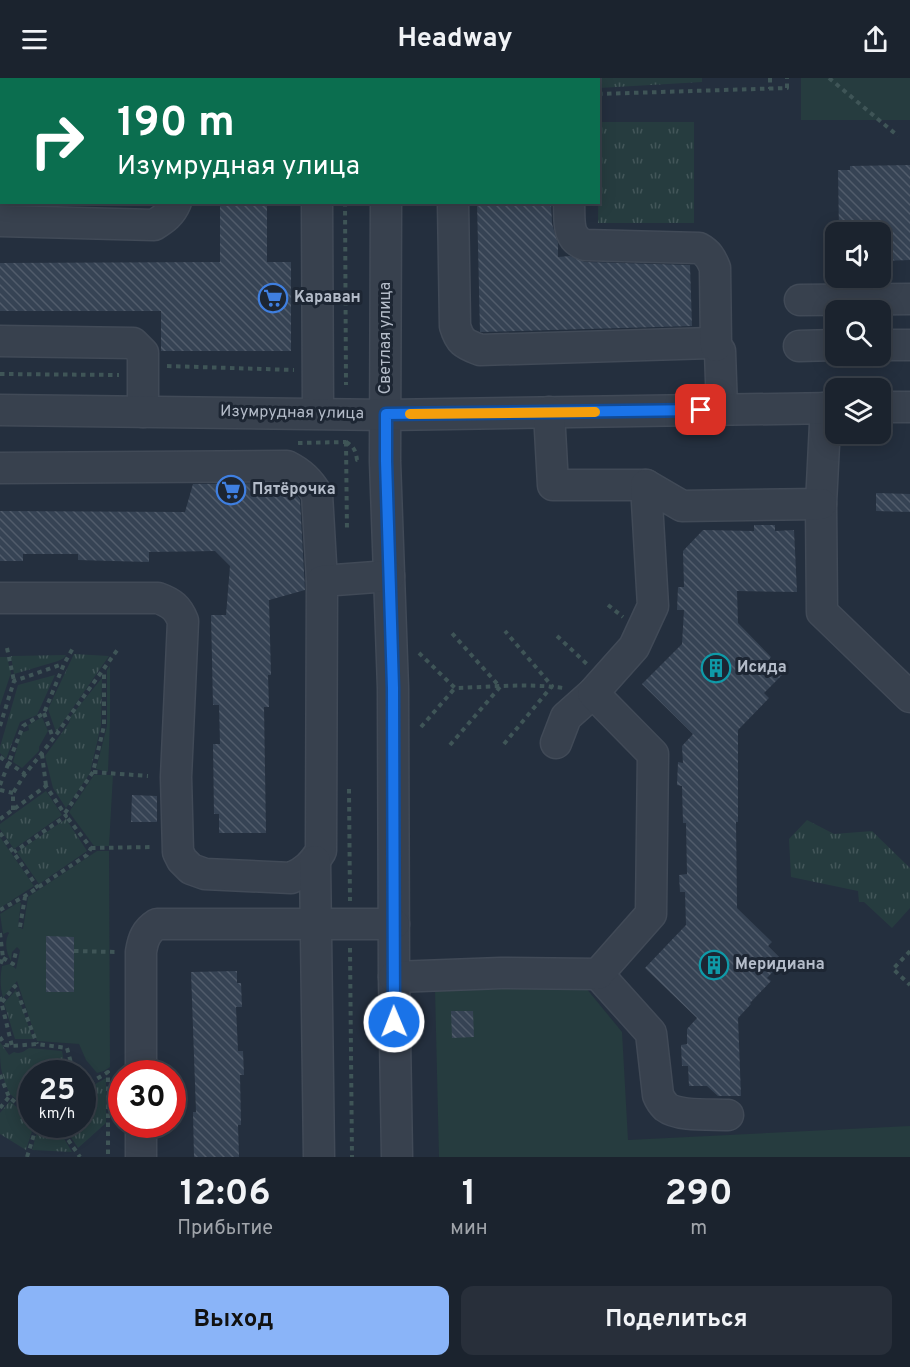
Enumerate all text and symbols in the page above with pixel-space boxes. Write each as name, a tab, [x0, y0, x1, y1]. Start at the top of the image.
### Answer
text: Headway	[397, 22, 513, 56]
icon: menu	[18, 23, 51, 56]
icon: share	[859, 23, 892, 56]
text: 190 m	[117, 98, 235, 151]
icon: right	[18, 102, 96, 180]
text: Изумрудная улица	[117, 150, 360, 184]
map controls	[825, 222, 891, 444]
button: sound	[825, 222, 891, 288]
supermarket icon: Караван	[257, 282, 289, 314]
street label: Светлая улица	[376, 282, 396, 394]
place label: Караван	[294, 288, 361, 308]
button: search	[825, 300, 891, 366]
button: layers	[825, 378, 891, 444]
pin	[675, 384, 726, 435]
icon: arrive	[684, 393, 717, 426]
street label: Изумрудная улица	[220, 402, 364, 424]
supermarket icon: Пятёрочка	[215, 474, 247, 506]
place label: Пятёрочка	[252, 480, 336, 500]
building icon: Исида	[700, 652, 732, 684]
place label: Исида	[737, 658, 787, 678]
building icon: Меридиана	[698, 949, 730, 981]
place label: Меридиана	[735, 955, 825, 975]
position arrow	[362, 990, 426, 1054]
speed limit sign: 30	[108, 1060, 186, 1138]
text: 25	[39, 1073, 75, 1110]
text: km/h	[39, 1105, 75, 1124]
text: 12:06	[180, 1172, 271, 1218]
text: 1	[462, 1172, 476, 1218]
text: 290	[665, 1172, 733, 1218]
text: Прибытие	[177, 1216, 273, 1242]
text: мин	[450, 1216, 488, 1242]
text: m	[690, 1216, 707, 1242]
button: Выход	[18, 1286, 449, 1355]
button: Поделиться	[461, 1286, 892, 1355]

